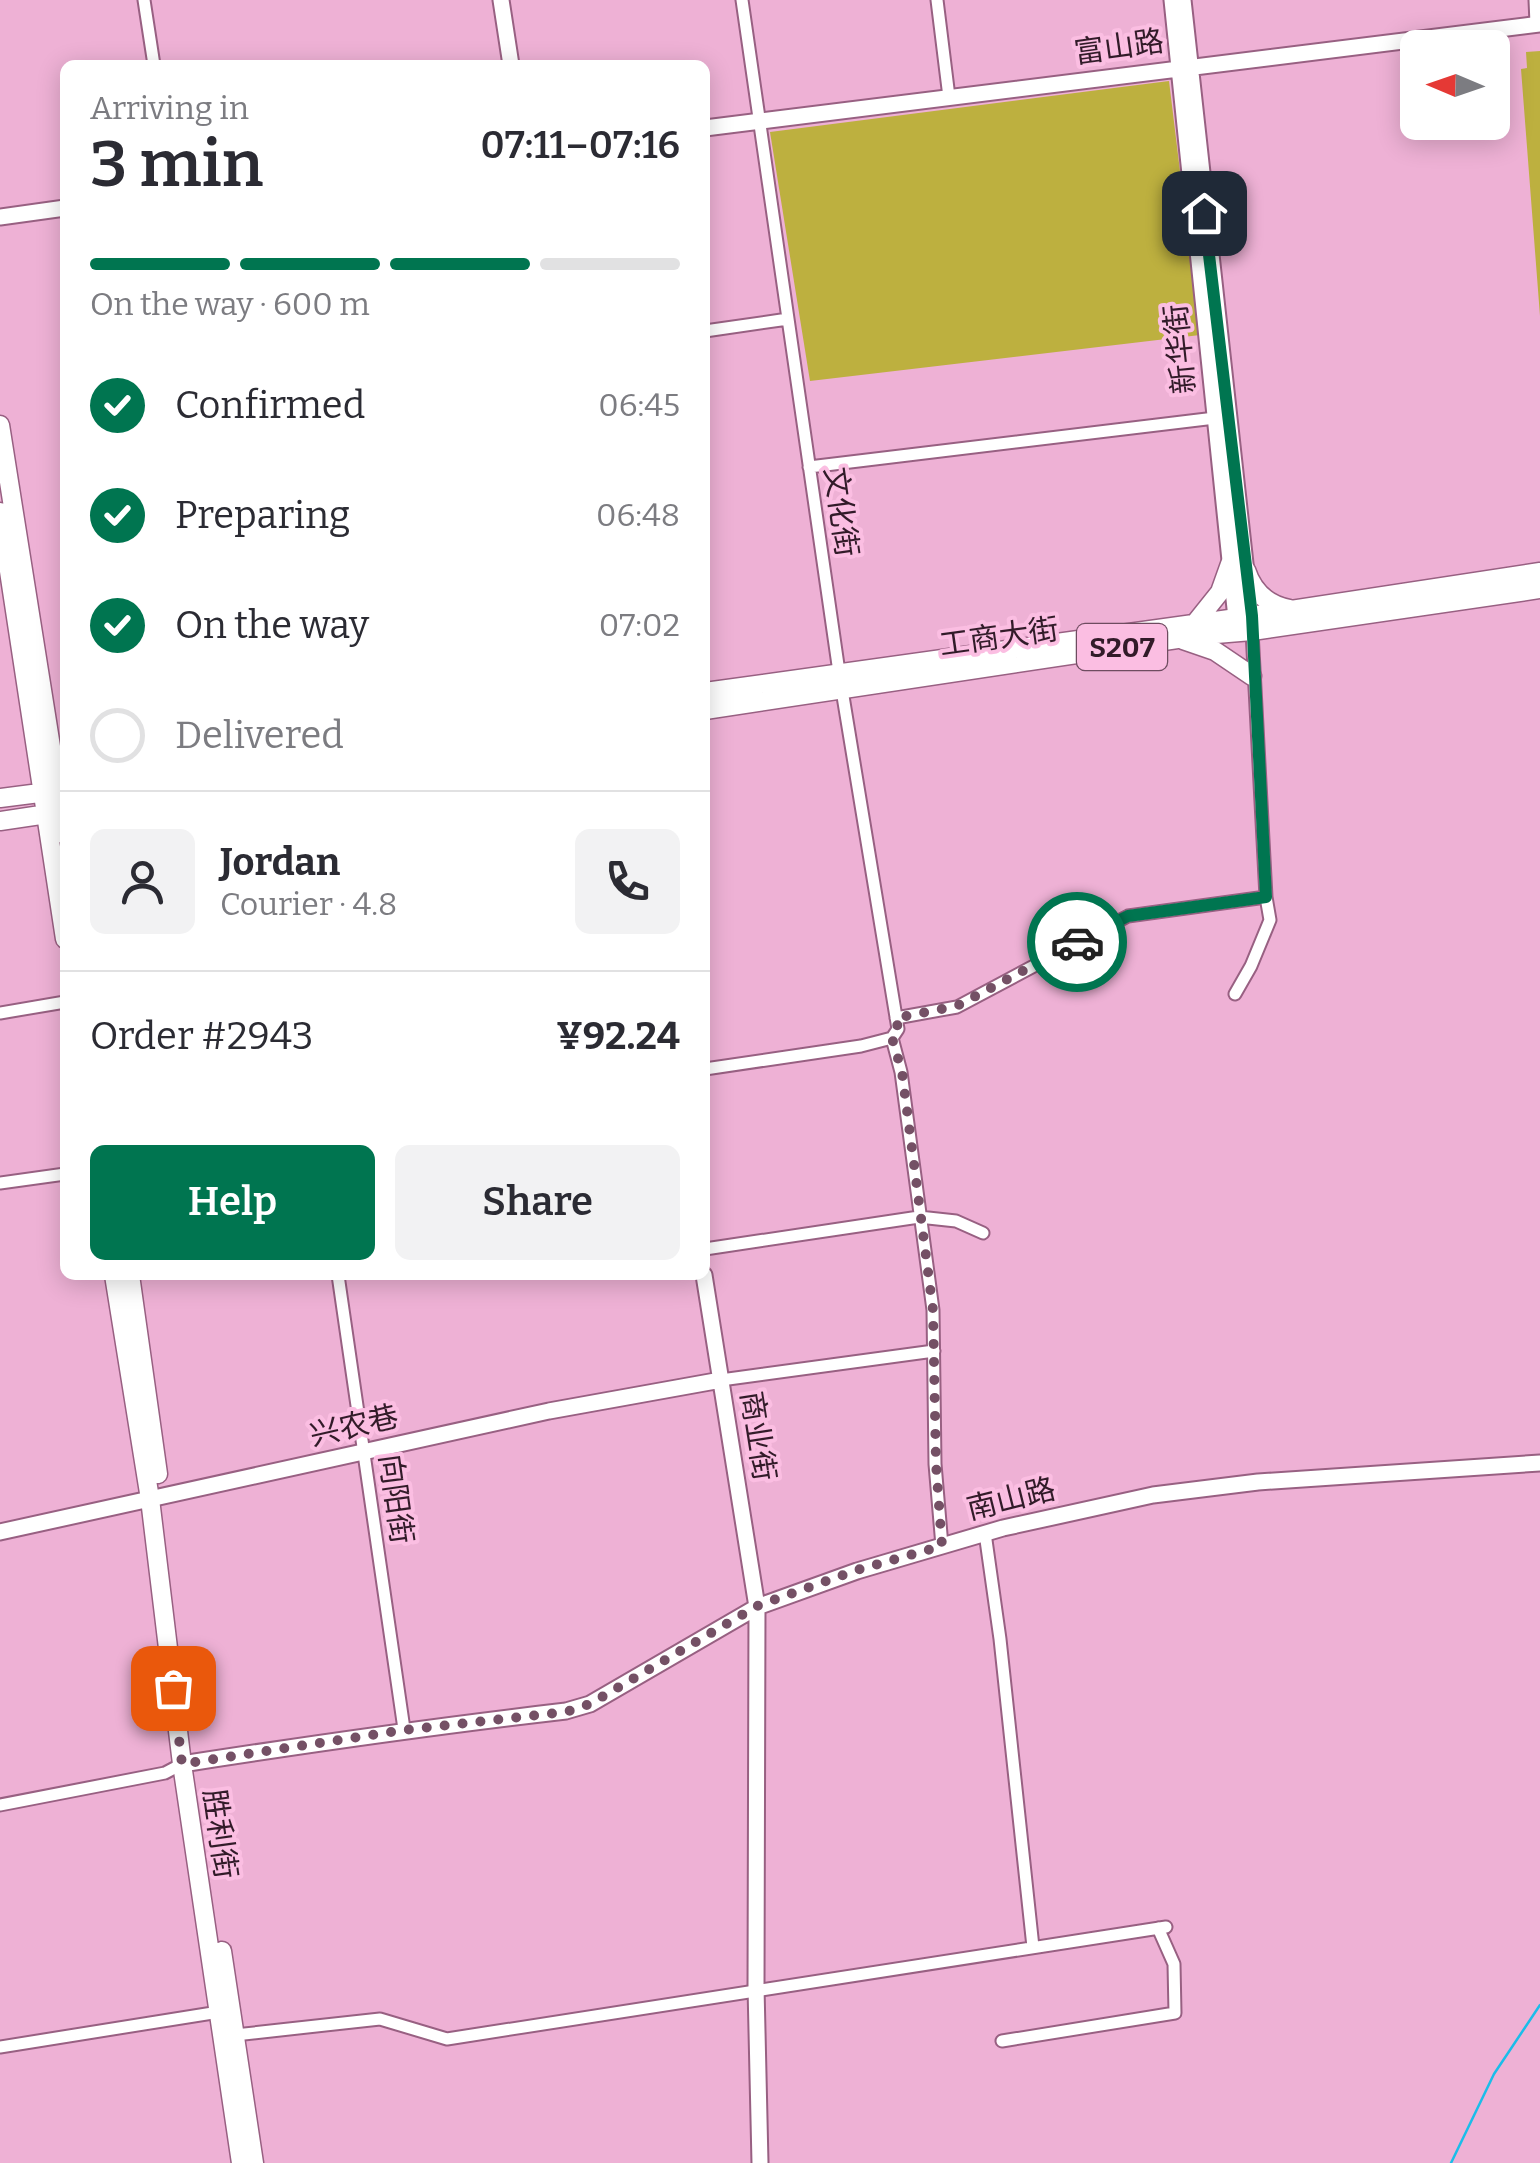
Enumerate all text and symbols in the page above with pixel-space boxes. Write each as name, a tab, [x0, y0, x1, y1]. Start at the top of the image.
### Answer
street label: 富山路	[1072, 23, 1166, 71]
north arrow	[1400, 30, 1510, 140]
map controls	[1400, 30, 1510, 140]
text: Arriving in	[90, 89, 249, 127]
text: 07:11–07:16	[481, 122, 680, 168]
text: 3 min	[90, 125, 263, 203]
pin	[1162, 171, 1247, 256]
icon: home	[1177, 186, 1232, 241]
text: On the way · 600 m	[90, 285, 370, 323]
street label: 新华街	[1157, 302, 1203, 396]
icon: check	[90, 378, 145, 433]
text: Confirmed	[175, 382, 365, 428]
text: 06:45	[598, 386, 680, 424]
street label: 文化街	[817, 465, 865, 559]
icon: check	[90, 488, 145, 543]
text: Preparing	[175, 492, 350, 538]
text: 06:48	[596, 496, 680, 534]
icon: check	[90, 598, 145, 653]
text: On the way	[175, 602, 369, 648]
text: 07:02	[599, 606, 680, 644]
street label: 工商大街	[937, 611, 1061, 663]
road number: S207	[1077, 624, 1167, 670]
text: Delivered	[175, 712, 344, 758]
button: person	[90, 829, 195, 934]
button: phone	[575, 829, 680, 934]
text: Jordan	[220, 839, 340, 885]
text: Courier · 4.8	[220, 885, 397, 923]
courier	[1027, 892, 1127, 992]
icon: car	[1050, 915, 1105, 970]
text: Order #2943	[90, 1013, 314, 1059]
text: ¥92.24	[556, 1013, 680, 1059]
button: Help	[90, 1145, 375, 1260]
button: Share	[395, 1145, 680, 1260]
street label: 商业街	[733, 1389, 783, 1483]
street label: 兴农巷	[306, 1398, 402, 1454]
street label: 向阳街	[372, 1452, 420, 1546]
street label: 南山路	[963, 1471, 1059, 1527]
pin	[131, 1646, 216, 1731]
icon: bag	[146, 1661, 201, 1716]
street label: 胜利街	[196, 1787, 244, 1881]

